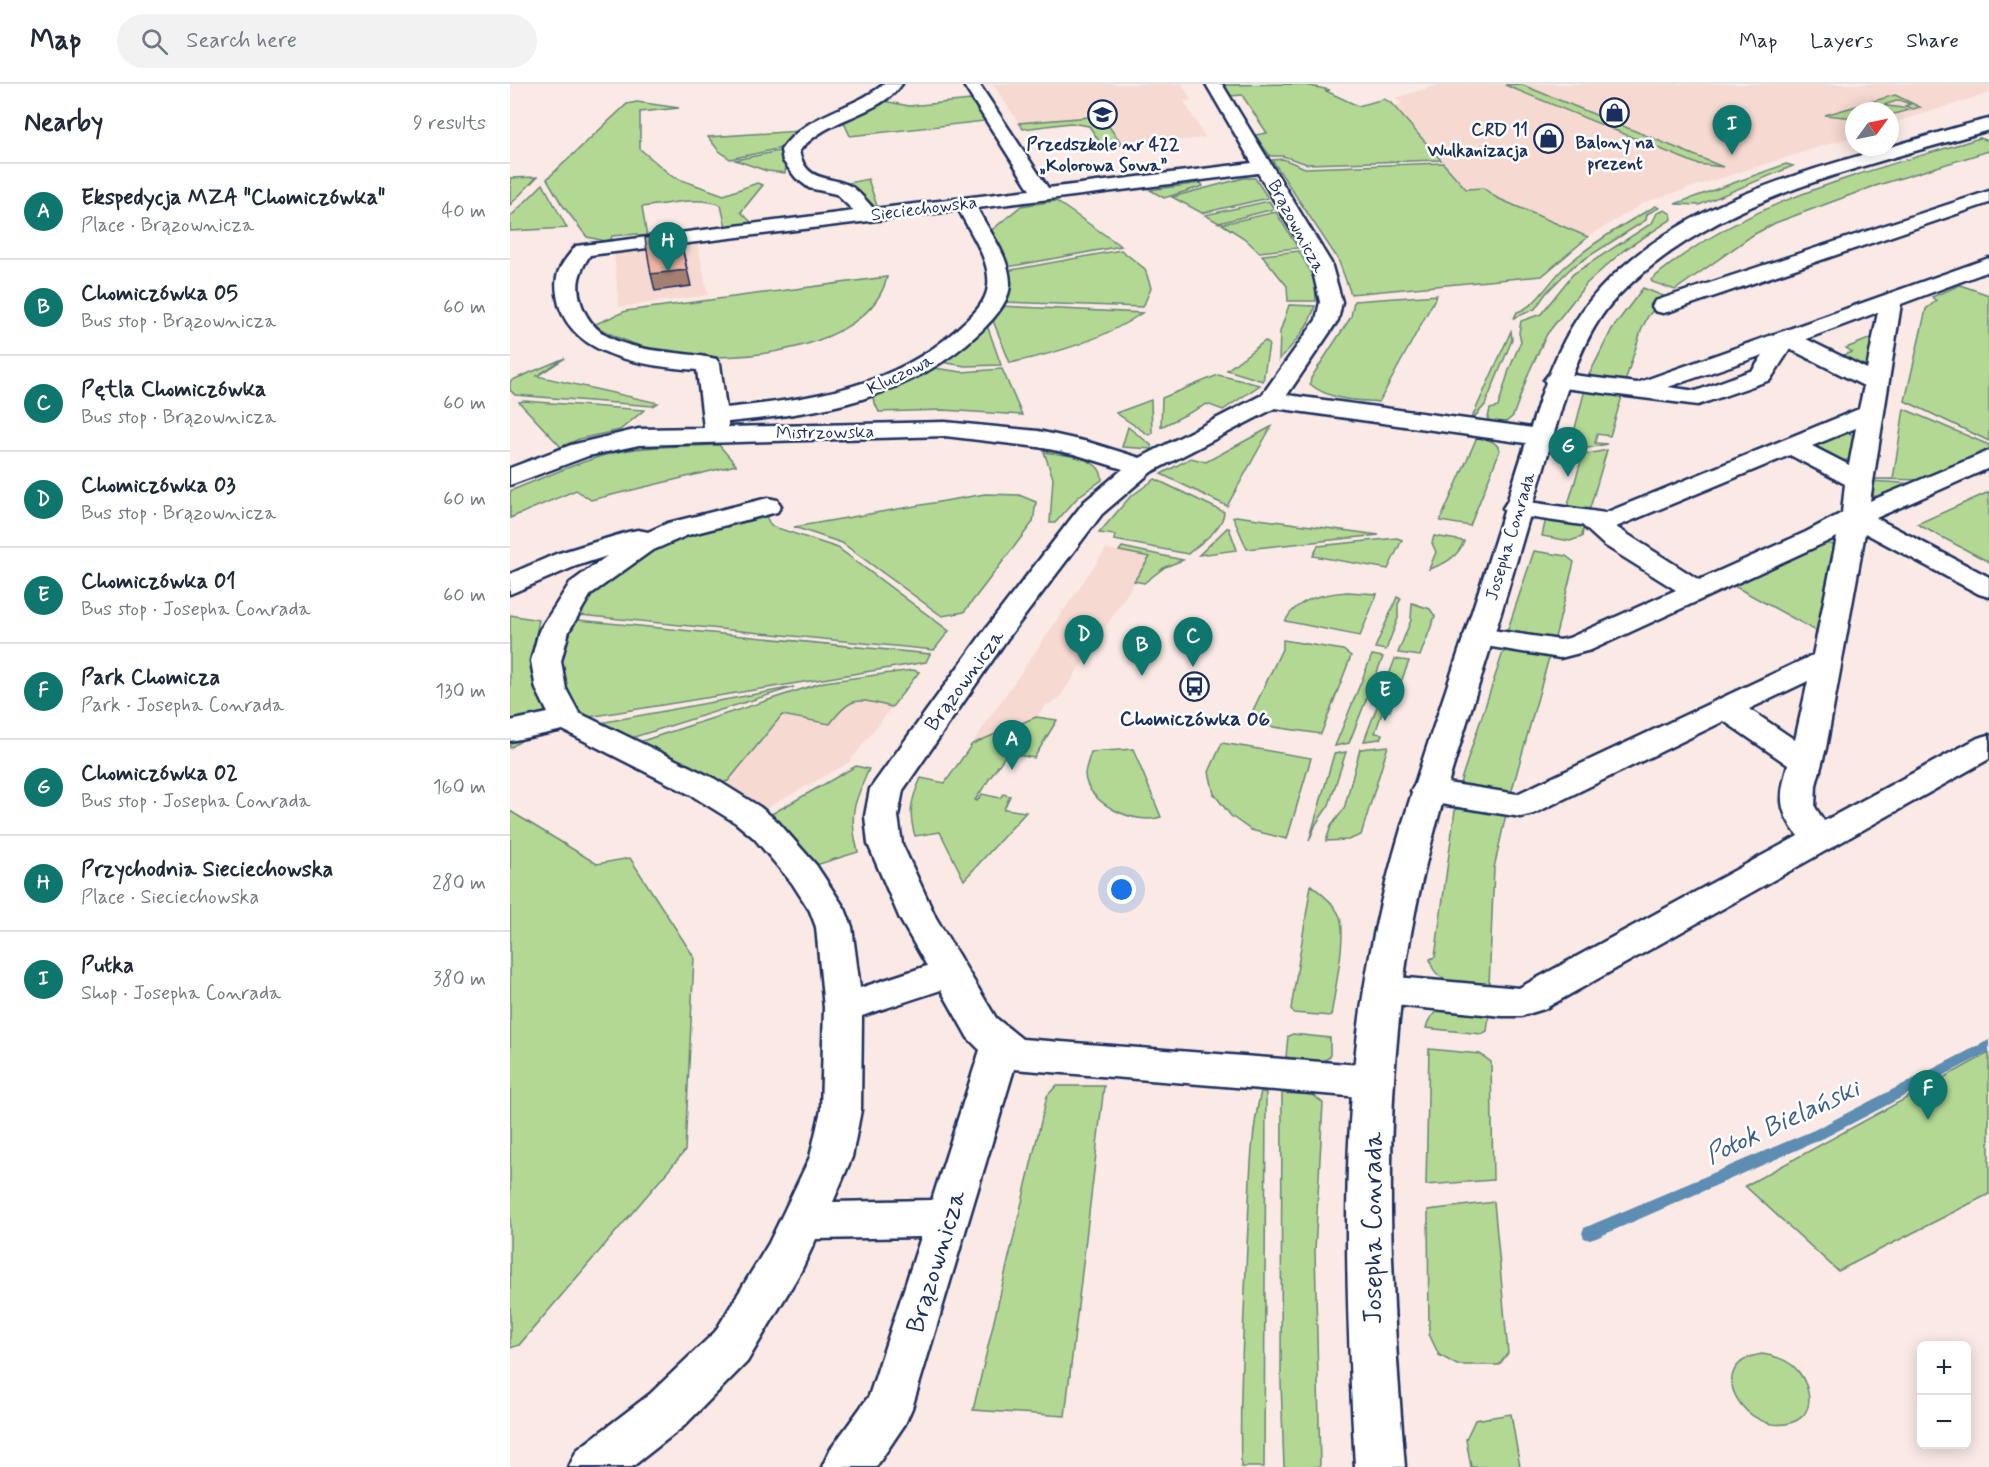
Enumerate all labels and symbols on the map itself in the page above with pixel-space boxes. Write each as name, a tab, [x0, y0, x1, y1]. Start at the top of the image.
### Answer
shop icon: Balony na prezent	[1599, 97, 1631, 129]
school or university icon: Przedszkole nr 422 „Kolorowa Sowa”	[1087, 99, 1119, 131]
north arrow	[1845, 102, 1899, 156]
pin: I	[1712, 106, 1752, 155]
place label: CRD 11 Wulkanizacja	[1426, 118, 1528, 163]
shop icon: CRD 11 Wulkanizacja	[1533, 123, 1565, 155]
place label: Balony na prezent	[1575, 131, 1655, 176]
place label: Przedszkole nr 422 „Kolorowa Sowa”	[1026, 133, 1180, 178]
street label: Brązownicza	[1262, 176, 1331, 277]
street label: Sieciechowska	[870, 191, 979, 227]
pin: H	[648, 222, 688, 272]
street label: Kluczowa	[863, 348, 938, 401]
street label: Mistrzowska	[776, 420, 874, 446]
pin: G	[1548, 428, 1588, 477]
street label: Josepha Conrada	[1480, 469, 1542, 603]
pin: D	[1064, 616, 1104, 665]
pin: C	[1174, 618, 1212, 667]
street label: Brązownicza	[918, 624, 1011, 737]
pin: B	[1122, 626, 1162, 676]
bus stop icon: Chomiczówka 06	[1179, 671, 1211, 703]
pin: E	[1366, 672, 1404, 721]
place label: Chomiczówka 06	[1120, 705, 1271, 733]
pin: A	[992, 720, 1032, 770]
your location	[1107, 875, 1136, 904]
water label: Potok Bielański	[1700, 1070, 1868, 1173]
pin: F	[1908, 1070, 1948, 1120]
street label: Josepha Conrada	[1357, 1131, 1391, 1324]
street label: Brązownicza	[899, 1186, 975, 1337]

